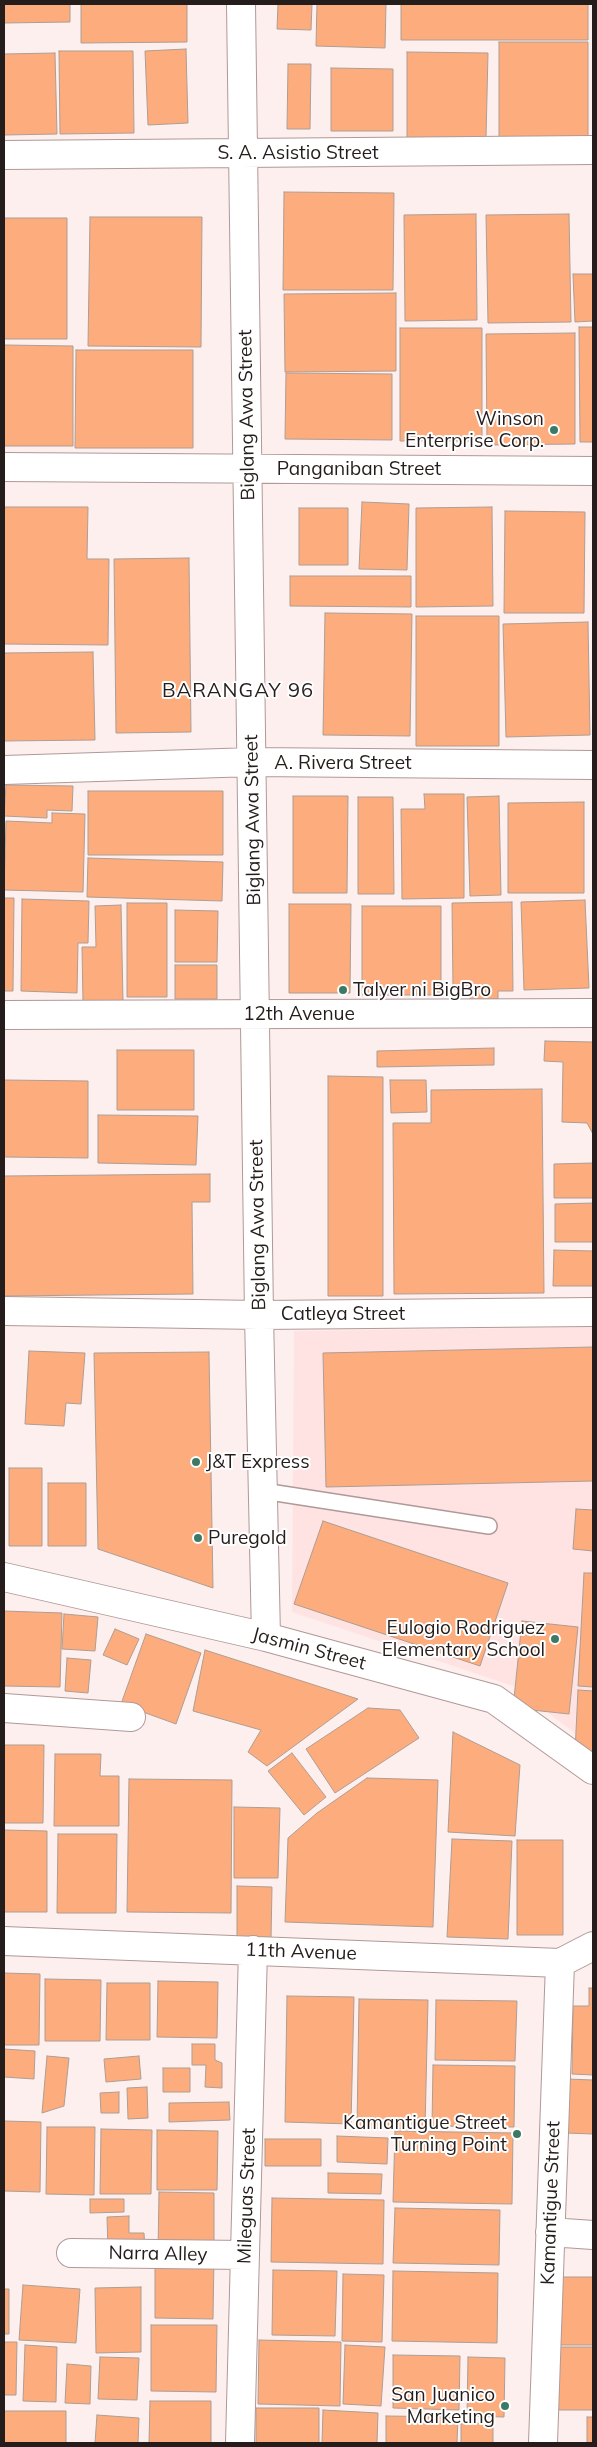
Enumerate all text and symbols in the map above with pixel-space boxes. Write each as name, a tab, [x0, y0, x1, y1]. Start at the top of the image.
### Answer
street label: S. A. Asistio Street	[217, 142, 379, 164]
street label: Biglang Awa Street	[234, 329, 260, 501]
place label: Winson Enterprise Corp.	[405, 408, 544, 452]
marker: Winson Enterprise Corp.	[548, 424, 560, 436]
street label: Panganiban Street	[277, 458, 441, 480]
district label: BARANGAY 96	[161, 679, 315, 703]
street label: Biglang Awa Street	[240, 734, 266, 906]
street label: A. Rivera Street	[274, 752, 412, 774]
place label: Talyer ni BigBro	[353, 979, 491, 1001]
marker: Talyer ni BigBro	[337, 984, 349, 996]
street label: 12th Avenue	[243, 1003, 355, 1025]
street label: Biglang Awa Street	[245, 1139, 271, 1311]
street label: Catleya Street	[281, 1303, 405, 1325]
place label: J&T Express	[206, 1451, 310, 1473]
marker: J&T Express	[190, 1456, 202, 1468]
place label: Puregold	[208, 1527, 287, 1549]
marker: Puregold	[192, 1532, 204, 1544]
place label: Eulogio Rodriguez Elementary School	[382, 1617, 545, 1661]
street label: Jasmin Street	[250, 1623, 368, 1675]
marker: Eulogio Rodriguez Elementary School	[549, 1633, 561, 1645]
street label: 11th Avenue	[245, 1939, 357, 1965]
place label: Kamantigue Street Turning Point	[343, 2112, 507, 2156]
street label: Kamantigue Street	[537, 2121, 565, 2285]
street label: Mileguas Street	[233, 2127, 261, 2265]
marker: Kamantigue Street Turning Point	[511, 2128, 523, 2140]
street label: Narra Alley	[108, 2242, 208, 2266]
place label: San Juanico Marketing	[391, 2384, 495, 2428]
marker: San Juanico Marketing	[499, 2400, 511, 2412]

